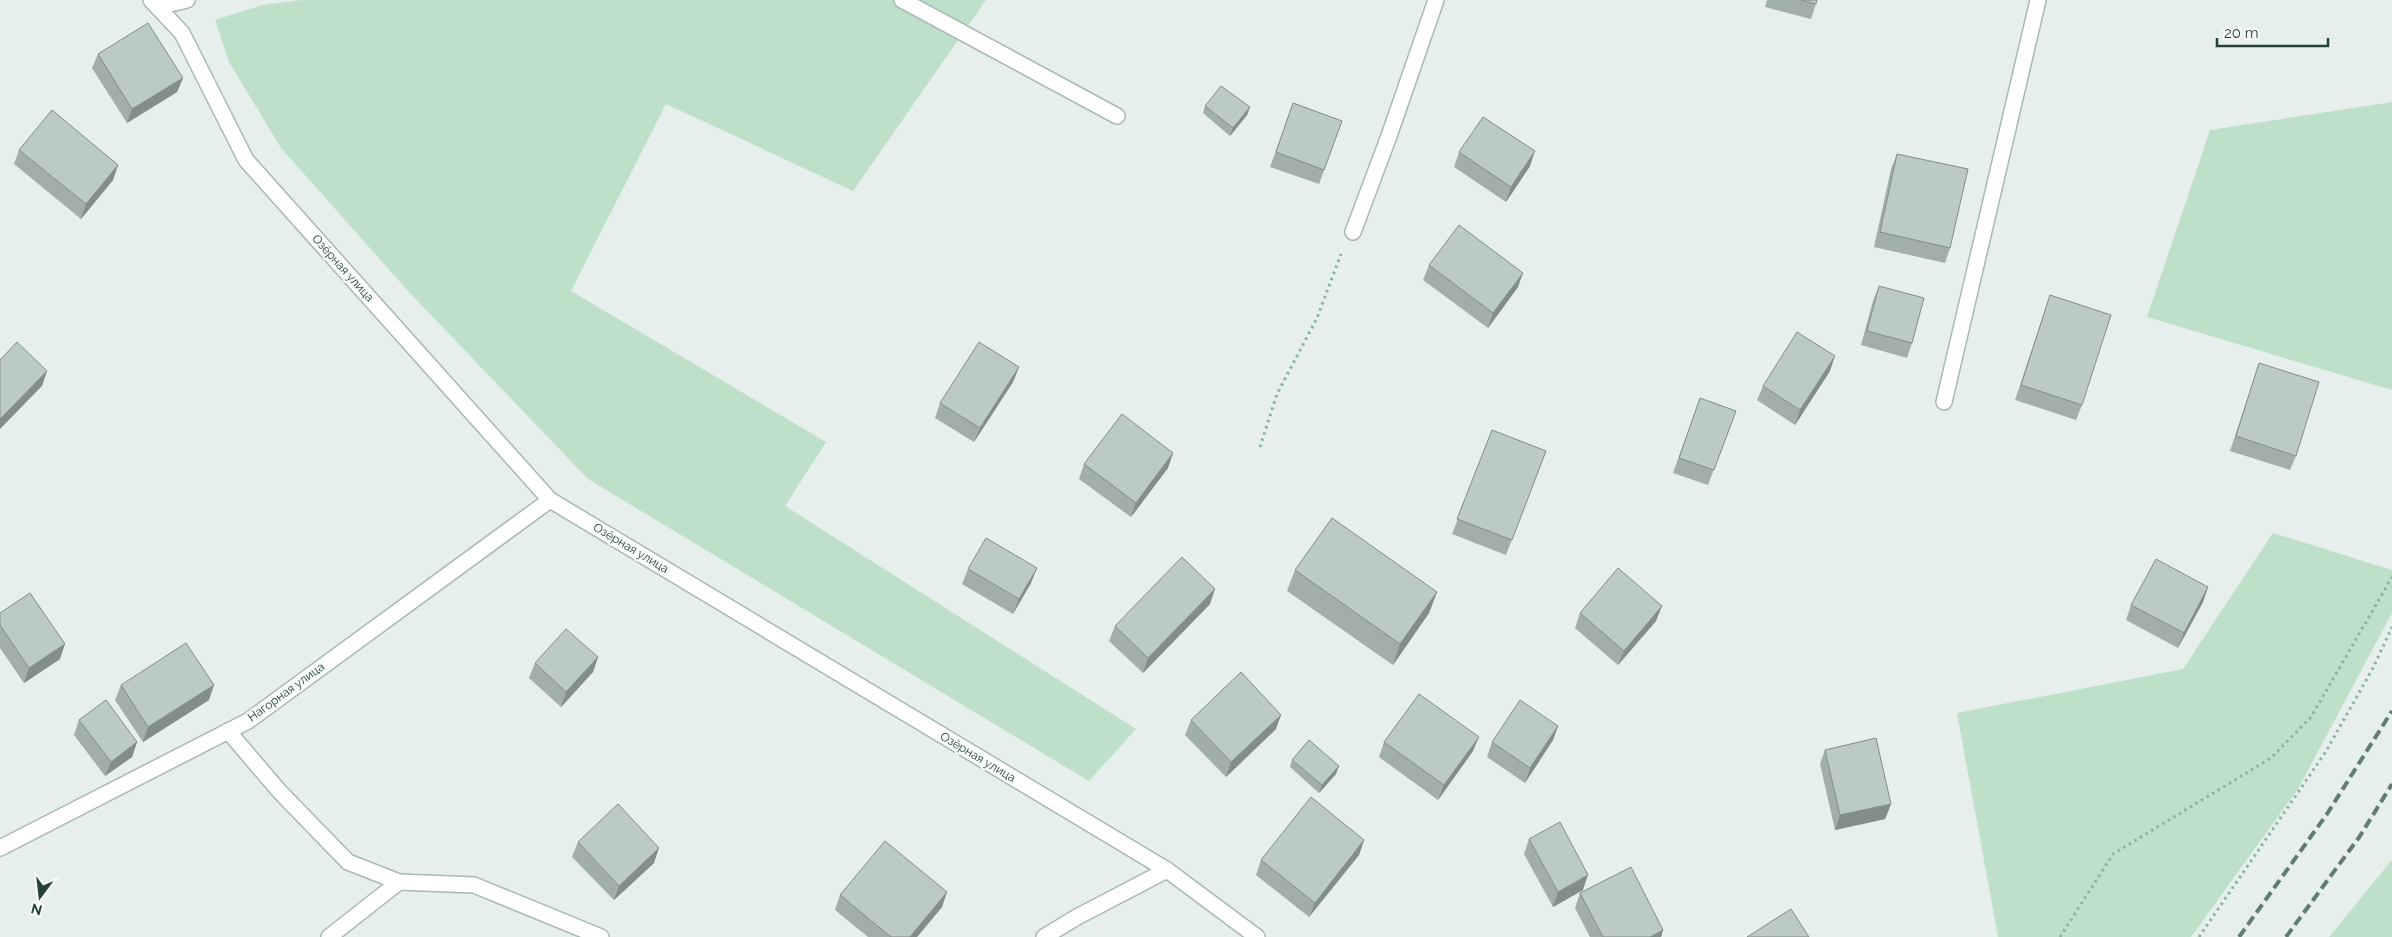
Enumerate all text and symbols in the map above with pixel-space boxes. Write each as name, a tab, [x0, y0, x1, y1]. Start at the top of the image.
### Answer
scale bar	[2217, 15, 2328, 47]
text: 20 m	[2224, 24, 2259, 42]
street label: Озёрная улица	[309, 232, 377, 304]
street label: Озёрная улица	[591, 520, 671, 576]
street label: Нагорная улица	[245, 660, 327, 724]
street label: Озёрная улица	[938, 729, 1018, 785]
north arrow	[15, 872, 65, 922]
text: N	[29, 900, 44, 919]

